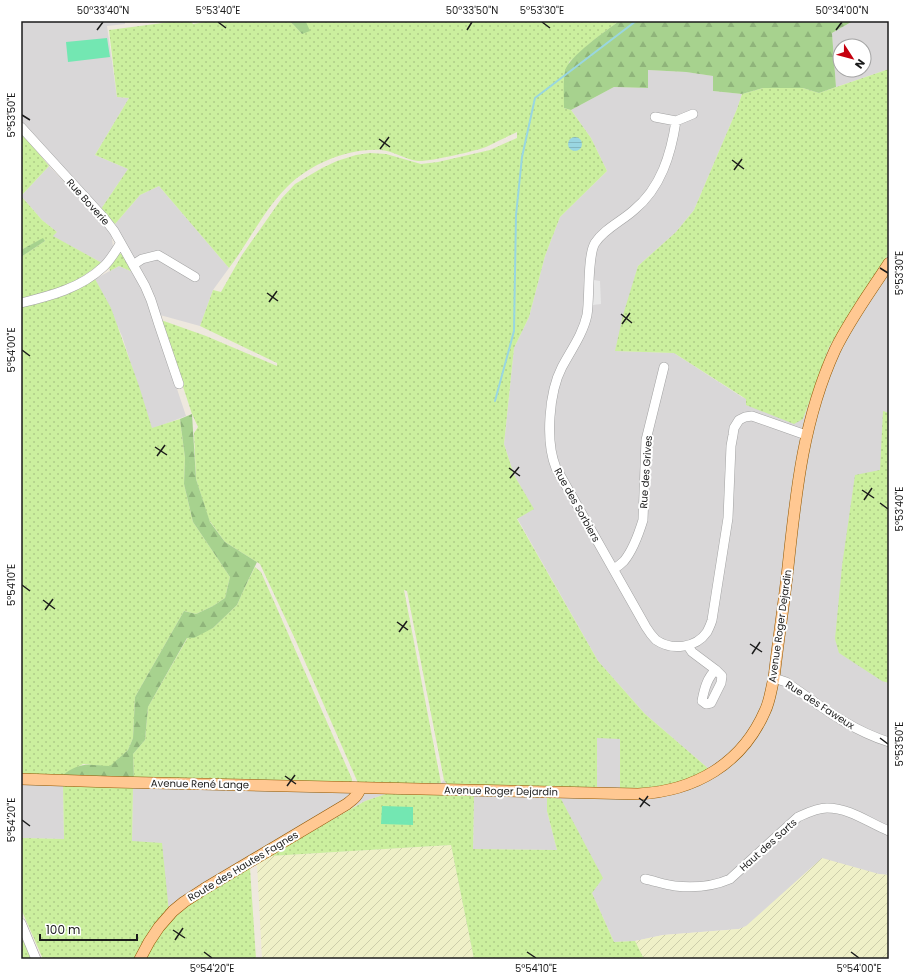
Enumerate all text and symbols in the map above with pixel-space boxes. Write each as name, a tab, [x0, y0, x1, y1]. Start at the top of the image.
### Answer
text: 50°33'40"N	[77, 3, 129, 18]
text: 5°53'40"E	[196, 3, 240, 18]
text: 50°33'50"N	[446, 3, 498, 18]
text: 5°53'30"E	[520, 3, 564, 18]
text: 50°34'00"N	[816, 3, 868, 18]
north arrow	[832, 38, 872, 78]
text: N	[851, 56, 869, 72]
text: 5°53'50"E	[4, 93, 19, 137]
street label: Rue Boverie	[63, 175, 113, 229]
text: 5°53'30"E	[892, 251, 907, 295]
text: 5°54'00"E	[4, 327, 19, 373]
street label: Rue des Grives	[636, 435, 656, 509]
street label: Rue des Sorbiers	[550, 465, 604, 545]
text: 5°53'40"E	[892, 487, 907, 531]
text: 5°54'10"E	[4, 564, 19, 606]
street label: Avenue Roger Dejardin	[765, 569, 795, 683]
street label: Rue des Faweux	[783, 677, 858, 733]
text: 5°53'50"E	[892, 722, 907, 766]
street label: Avenue René Lange	[151, 776, 249, 792]
street label: Avenue Roger Dejardin	[444, 783, 558, 799]
text: 5°54'20"E	[4, 798, 19, 842]
street label: Haut des Sarts	[736, 815, 800, 875]
street label: Route des Hautes Fagnes	[185, 827, 301, 905]
scale bar	[40, 916, 137, 942]
text: 100 m	[46, 921, 80, 938]
text: 5°54'20"E	[190, 961, 234, 976]
text: 5°54'10"E	[515, 961, 557, 976]
text: 5°54'00"E	[836, 961, 882, 976]

